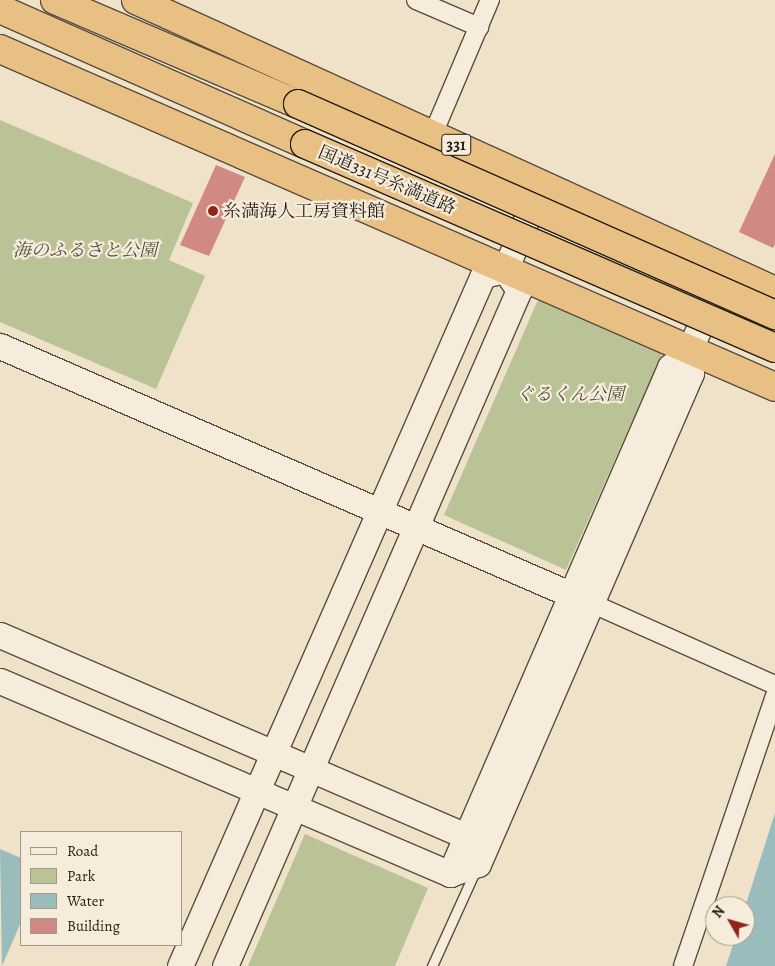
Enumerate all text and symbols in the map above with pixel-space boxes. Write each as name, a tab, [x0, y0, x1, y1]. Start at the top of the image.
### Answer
road number: 331	[441, 132, 471, 158]
street label: 国道331号糸満道路	[315, 141, 459, 219]
place label: 糸満海人工房資料館	[223, 200, 385, 222]
marker: 糸満海人工房資料館	[207, 205, 219, 217]
park label: 海のふるさと公園	[13, 239, 157, 261]
park label: ぐるくん公園	[516, 383, 624, 405]
legend	[20, 831, 182, 946]
text: Road	[67, 841, 98, 861]
text: Park	[67, 866, 95, 886]
text: Water	[67, 891, 104, 911]
north arrow	[705, 896, 755, 946]
text: N	[708, 902, 729, 922]
text: Building	[67, 916, 120, 936]

